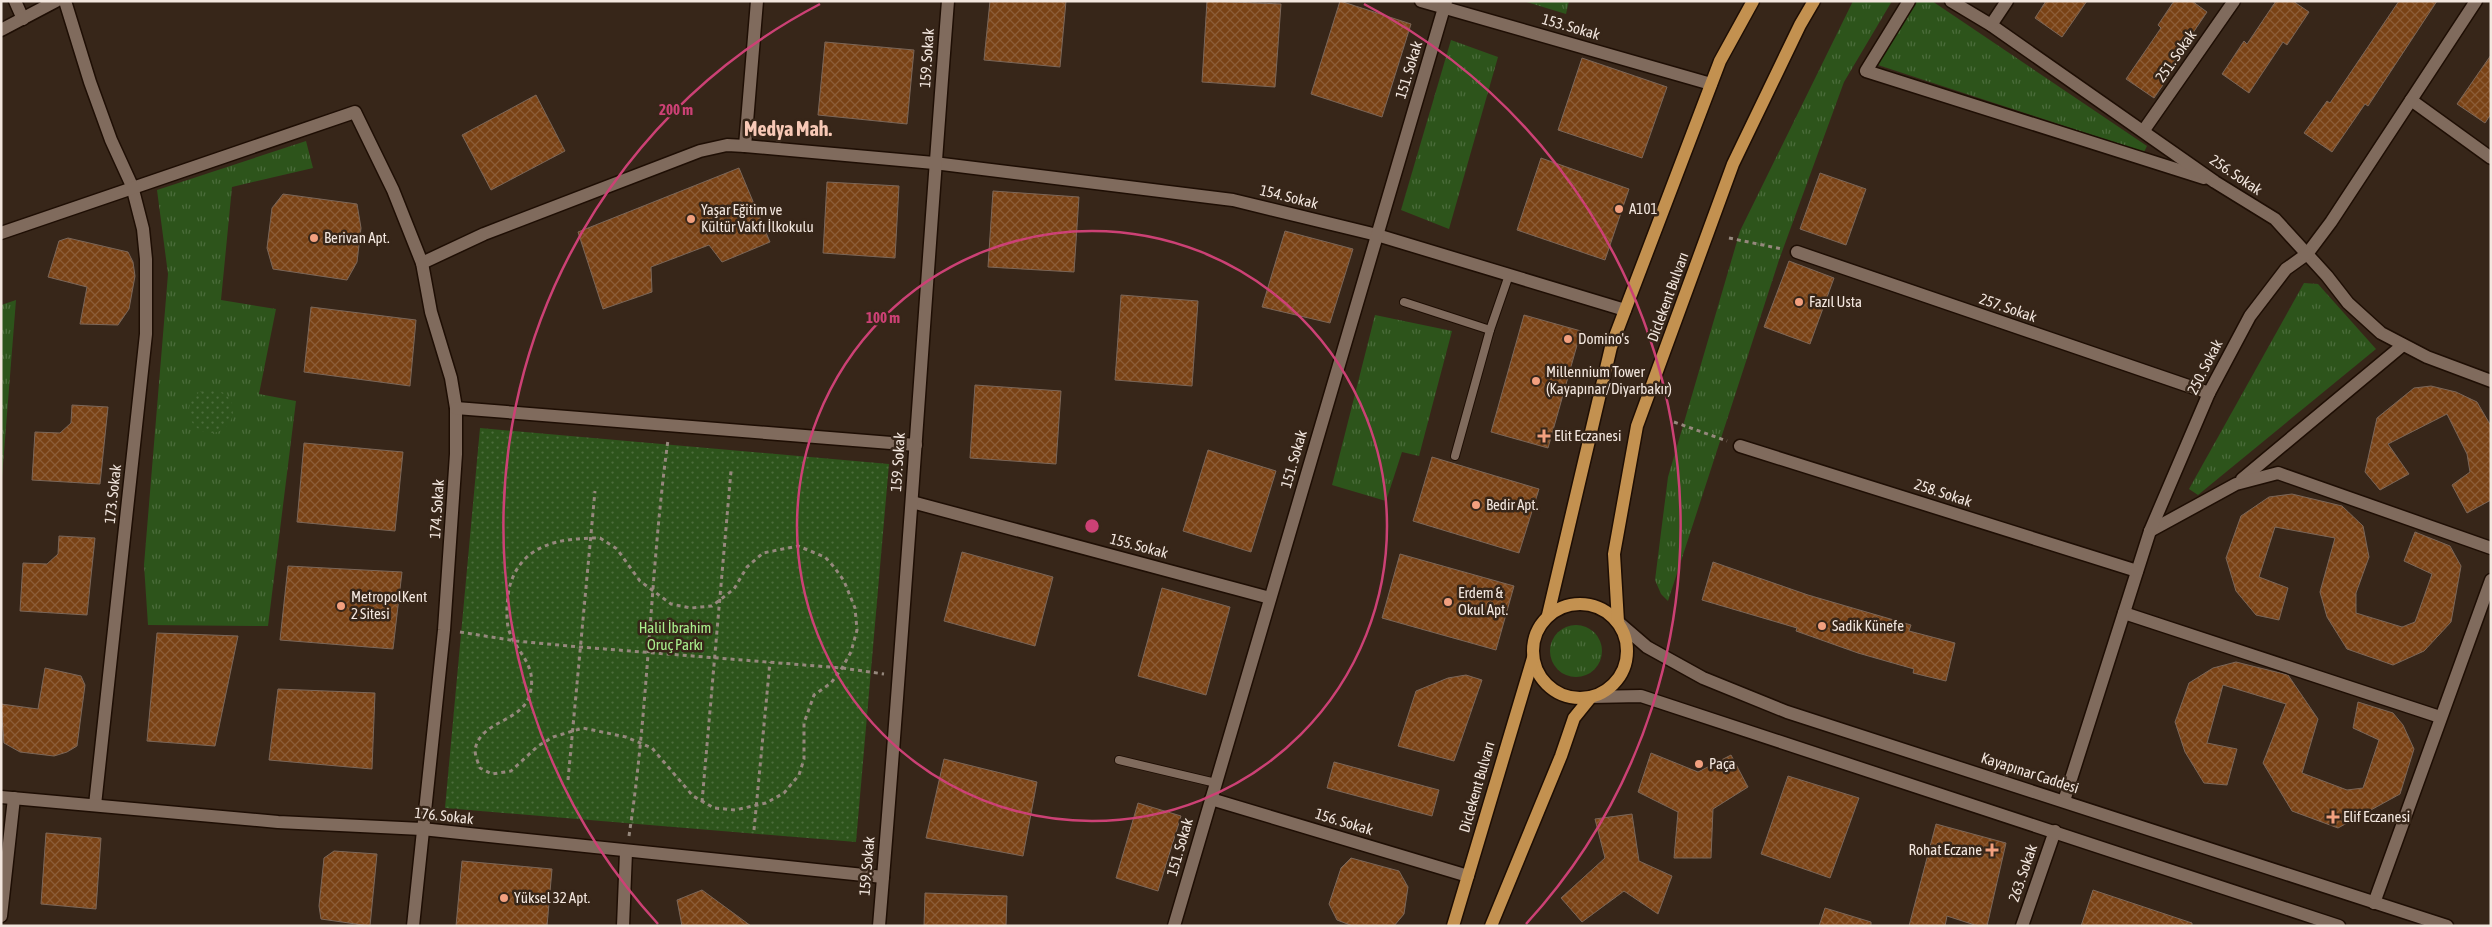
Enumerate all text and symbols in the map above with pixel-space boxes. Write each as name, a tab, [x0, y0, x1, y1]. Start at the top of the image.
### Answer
street label: 153. Sokak	[1540, 10, 1602, 43]
street label: 251. Sokak	[2152, 26, 2200, 85]
street label: 159. Sokak	[916, 27, 937, 88]
street label: 151. Sokak	[1392, 39, 1425, 101]
text: 200 m	[659, 101, 693, 118]
district label: Medya Mah.	[744, 117, 832, 140]
street label: 256. Sokak	[2207, 151, 2266, 198]
street label: 154. Sokak	[1258, 181, 1320, 212]
place label: A101	[1629, 200, 1658, 217]
place label: Yaşar Eğitim ve Kültür Vakfı İlkokulu	[701, 201, 814, 235]
marker: A101	[1613, 203, 1625, 215]
marker: Yaşar Eğitim ve Kültür Vakfı İlkokulu	[685, 213, 697, 225]
place label: Berivan Apt.	[324, 229, 390, 246]
marker: Berivan Apt.	[308, 232, 320, 244]
street label: Diclekent Bulvarı	[1643, 250, 1692, 344]
street label: 257. Sokak	[1977, 290, 2039, 325]
place label: Fazıl Usta	[1809, 293, 1862, 310]
marker: Fazıl Usta	[1793, 296, 1805, 308]
text: 100 m	[866, 309, 900, 326]
place label: Domino's	[1578, 330, 1629, 347]
marker: Domino's	[1562, 333, 1574, 345]
street label: 250. Sokak	[2183, 336, 2226, 397]
place label: Millennium Tower (Kayapınar/Diyarbakır)	[1546, 363, 1672, 397]
marker: Millennium Tower (Kayapınar/Diyarbakır)	[1530, 375, 1542, 387]
place label: Elit Eczanesi	[1554, 427, 1621, 444]
street label: 151. Sokak	[1277, 428, 1310, 490]
marker: Elit Eczanesi	[1538, 430, 1550, 442]
street label: 159. Sokak	[887, 431, 908, 492]
street label: 173. Sokak	[101, 463, 124, 524]
street label: 258. Sokak	[1912, 475, 1974, 510]
street label: 174. Sokak	[426, 478, 447, 539]
place label: Bedir Apt.	[1486, 496, 1539, 513]
marker: Bedir Apt.	[1470, 499, 1482, 511]
centre of rings	[1083, 517, 1101, 535]
street label: 155. Sokak	[1108, 530, 1170, 562]
place label: Erdem & Okul Apt.	[1458, 584, 1508, 618]
place label: MetropolKent 2 Sitesi	[351, 588, 427, 622]
marker: Erdem & Okul Apt.	[1442, 596, 1454, 608]
marker: MetropolKent 2 Sitesi	[335, 600, 347, 612]
place label: Sadik Künefe	[1832, 617, 1904, 634]
park label: Halil İbrahim Oruç Parkı	[639, 619, 711, 653]
marker: Sadik Künefe	[1816, 620, 1828, 632]
street label: Diclekent Bulvarı	[1455, 739, 1498, 834]
street label: Kayapınar Caddesi	[1979, 749, 2081, 796]
place label: Paça	[1709, 755, 1736, 772]
marker: Paça	[1693, 758, 1705, 770]
street label: 176. Sokak	[414, 804, 475, 827]
street label: 156. Sokak	[1313, 805, 1375, 838]
place label: Elif Eczanesi	[2343, 808, 2410, 825]
marker: Elif Eczanesi	[2327, 811, 2339, 823]
street label: 151. Sokak	[1163, 816, 1196, 878]
street label: 159. Sokak	[855, 835, 878, 896]
place label: Rohat Eczane	[1908, 841, 1982, 858]
street label: 263. Sokak	[2005, 842, 2040, 904]
marker: Rohat Eczane	[1986, 844, 1998, 856]
place label: Yüksel 32 Apt.	[514, 889, 591, 906]
marker: Yüksel 32 Apt.	[498, 892, 510, 904]

